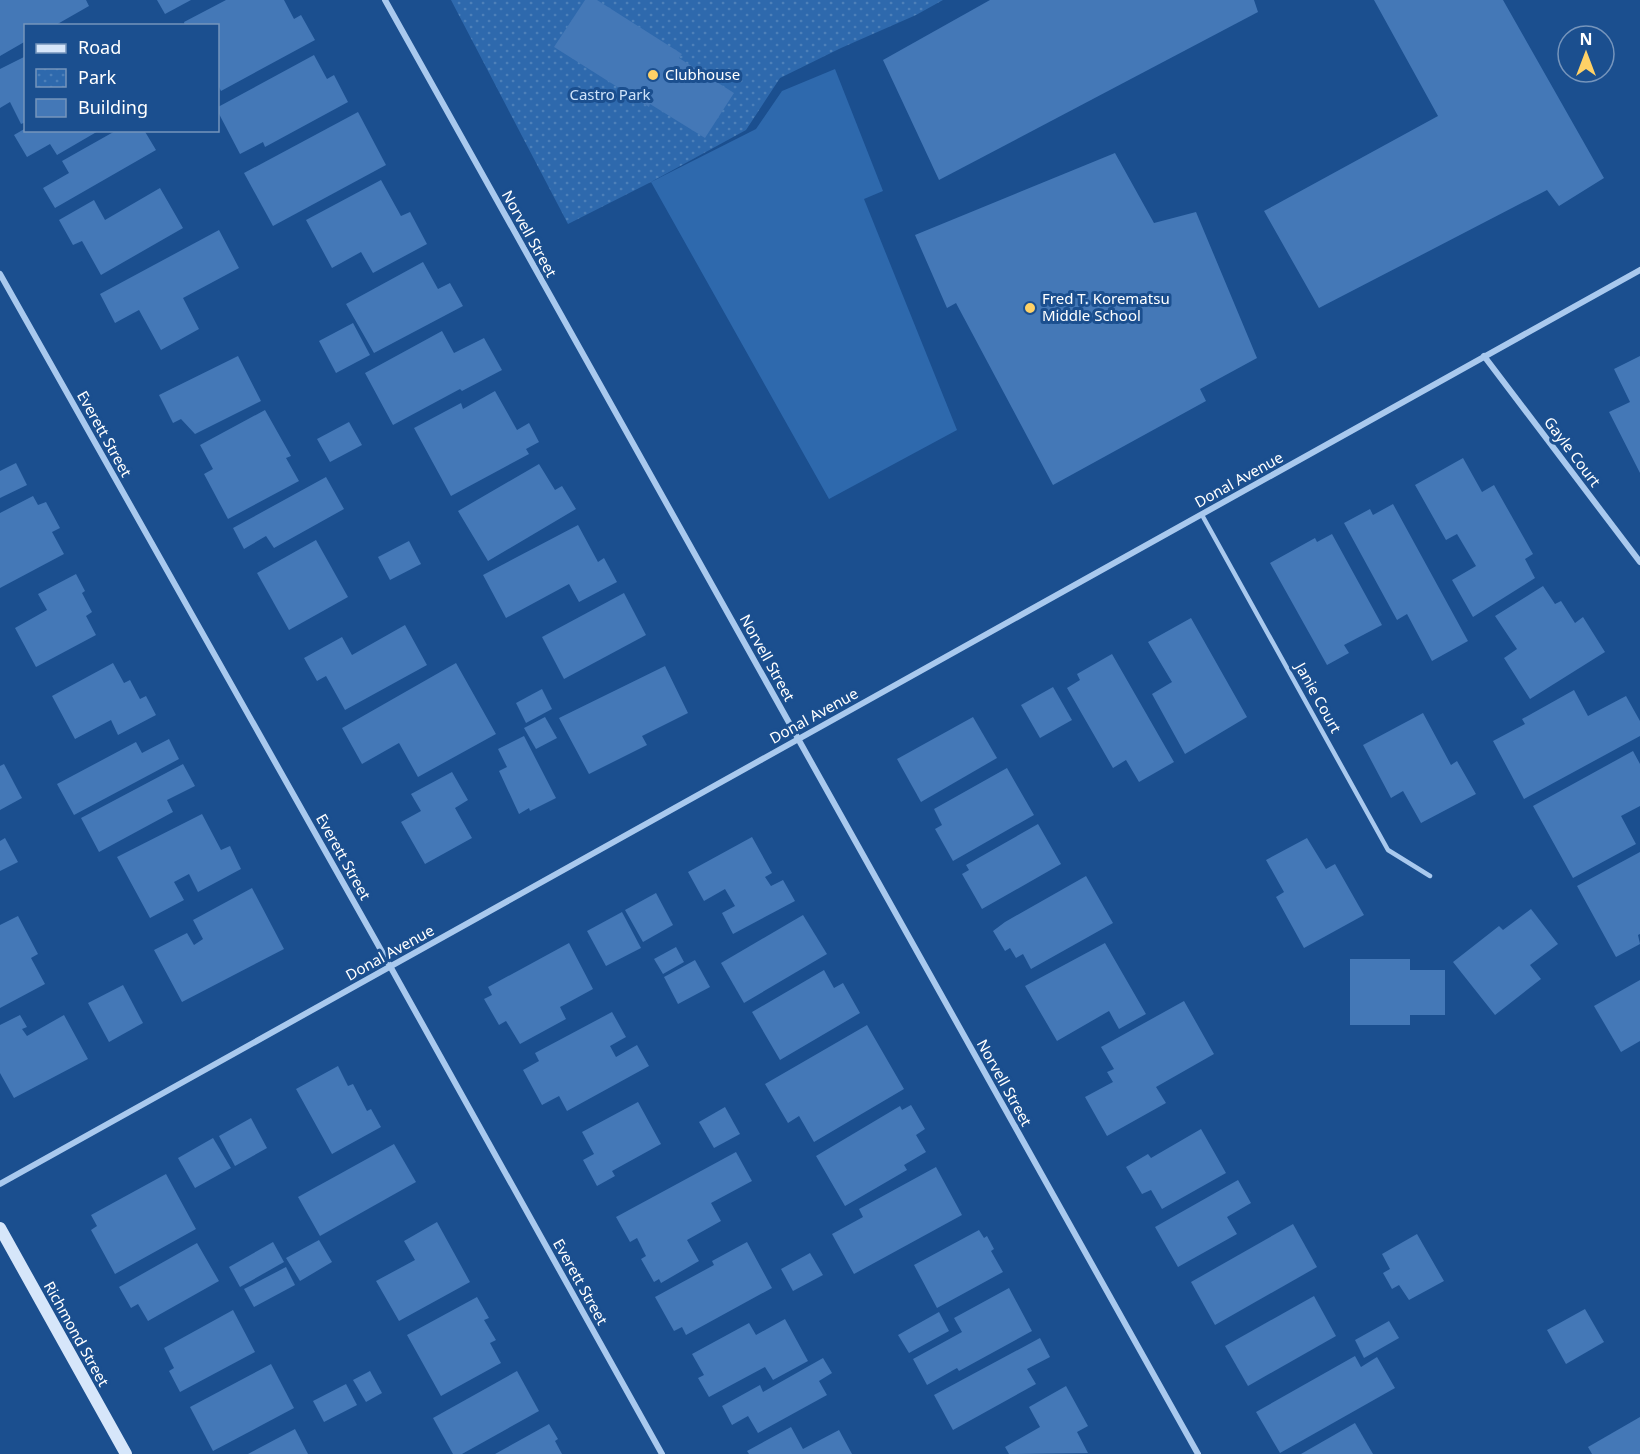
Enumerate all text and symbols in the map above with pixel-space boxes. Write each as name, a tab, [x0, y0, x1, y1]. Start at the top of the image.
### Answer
legend	[24, 24, 219, 132]
north arrow	[1556, 24, 1616, 84]
text: N	[1579, 28, 1593, 50]
text: Road	[78, 35, 121, 59]
place label: Clubhouse	[665, 64, 740, 84]
text: Park	[78, 65, 116, 89]
marker: Clubhouse	[646, 68, 660, 82]
park label: Castro Park	[569, 84, 651, 104]
text: Building	[78, 95, 148, 119]
street label: Norvell Street	[498, 187, 562, 281]
place label: Fred T. Korematsu Middle School	[1042, 288, 1170, 325]
marker: Fred T. Korematsu Middle School	[1023, 301, 1037, 315]
street label: Everett Street	[73, 387, 137, 481]
street label: Gayle Court	[1540, 412, 1606, 491]
street label: Donal Avenue	[1191, 447, 1286, 512]
street label: Norvell Street	[736, 611, 800, 705]
street label: Janie Court	[1290, 657, 1347, 737]
street label: Donal Avenue	[766, 683, 861, 748]
street label: Everett Street	[312, 810, 376, 904]
street label: Donal Avenue	[342, 920, 437, 985]
street label: Norvell Street	[973, 1036, 1037, 1130]
street label: Everett Street	[549, 1235, 613, 1329]
street label: Richmond Street	[40, 1277, 114, 1390]

